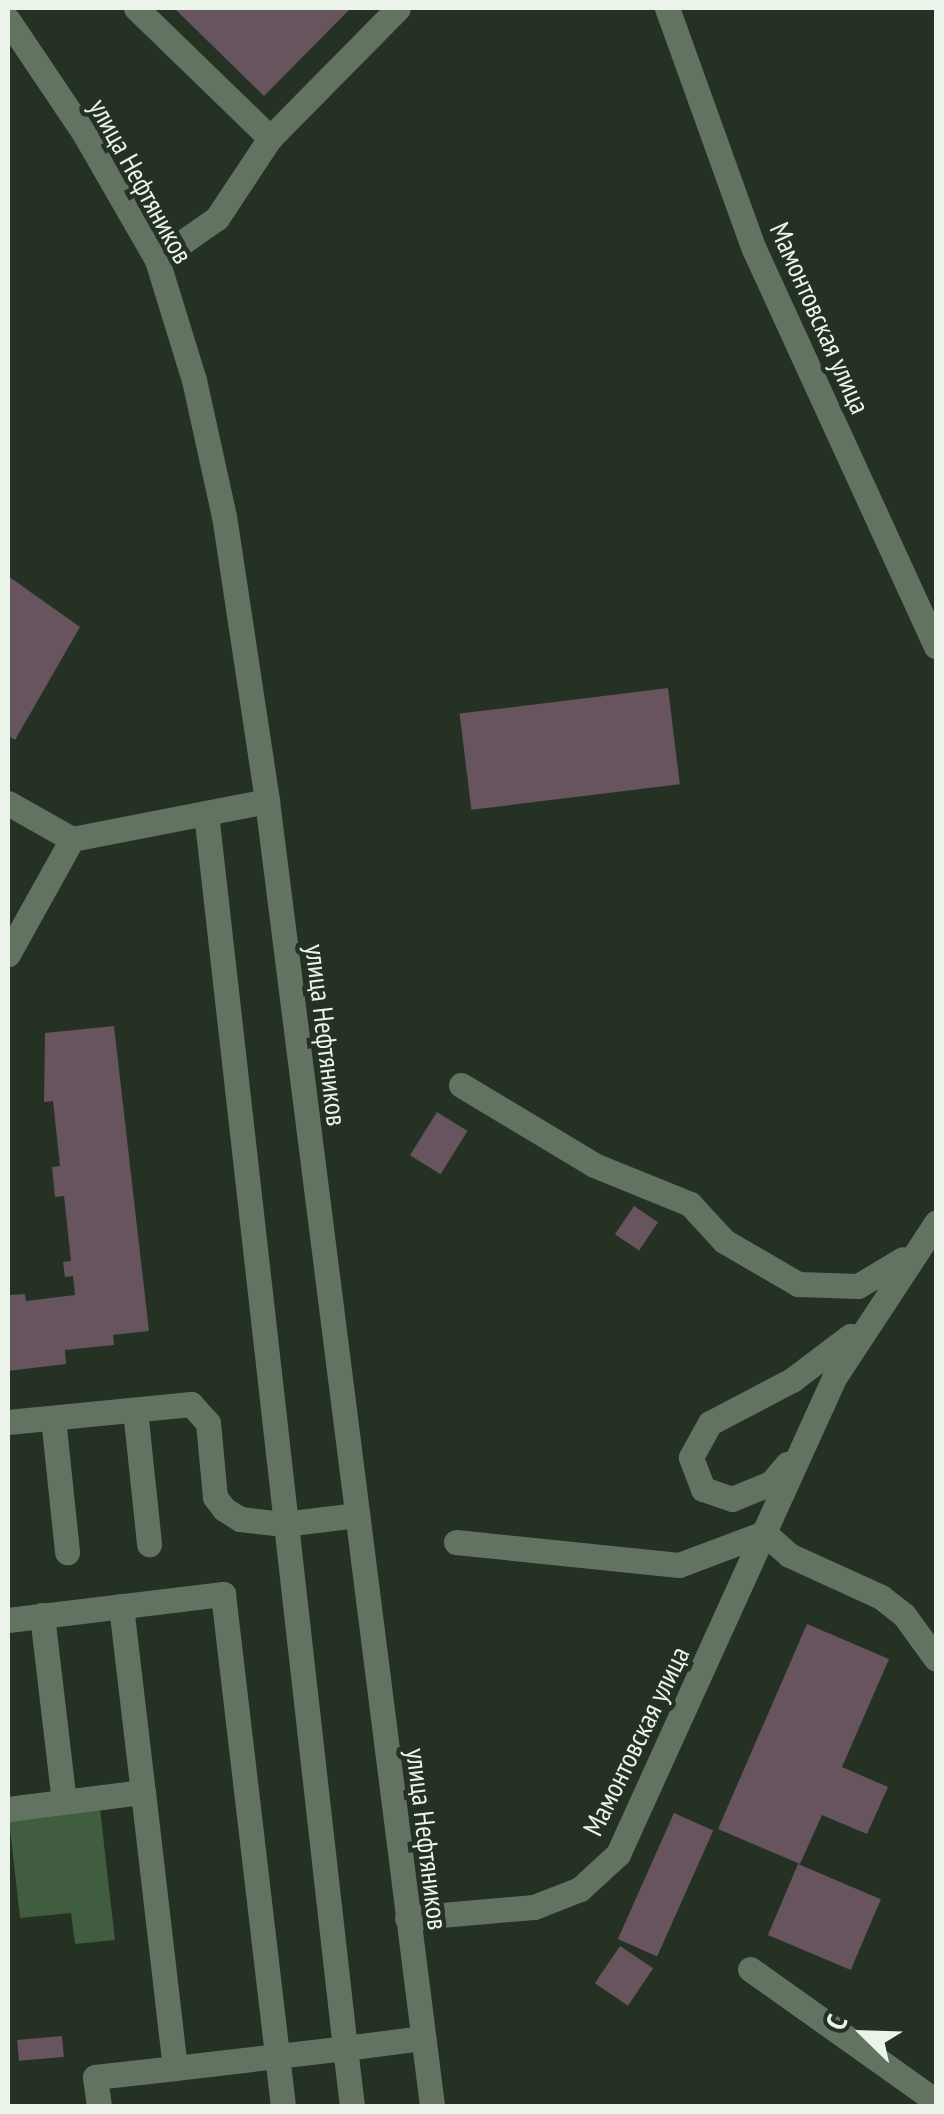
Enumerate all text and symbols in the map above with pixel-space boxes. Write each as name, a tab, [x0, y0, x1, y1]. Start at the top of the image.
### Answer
street label: улица Нефтяников	[82, 93, 200, 269]
street label: Мамонтовская улица	[763, 217, 877, 419]
street label: улица Нефтяников	[298, 942, 354, 1128]
street label: Мамонтовская улица	[576, 1641, 696, 1841]
street label: улица Нефтяников	[399, 1746, 455, 1932]
north arrow	[814, 1984, 914, 2084]
text: С	[816, 2009, 855, 2035]

